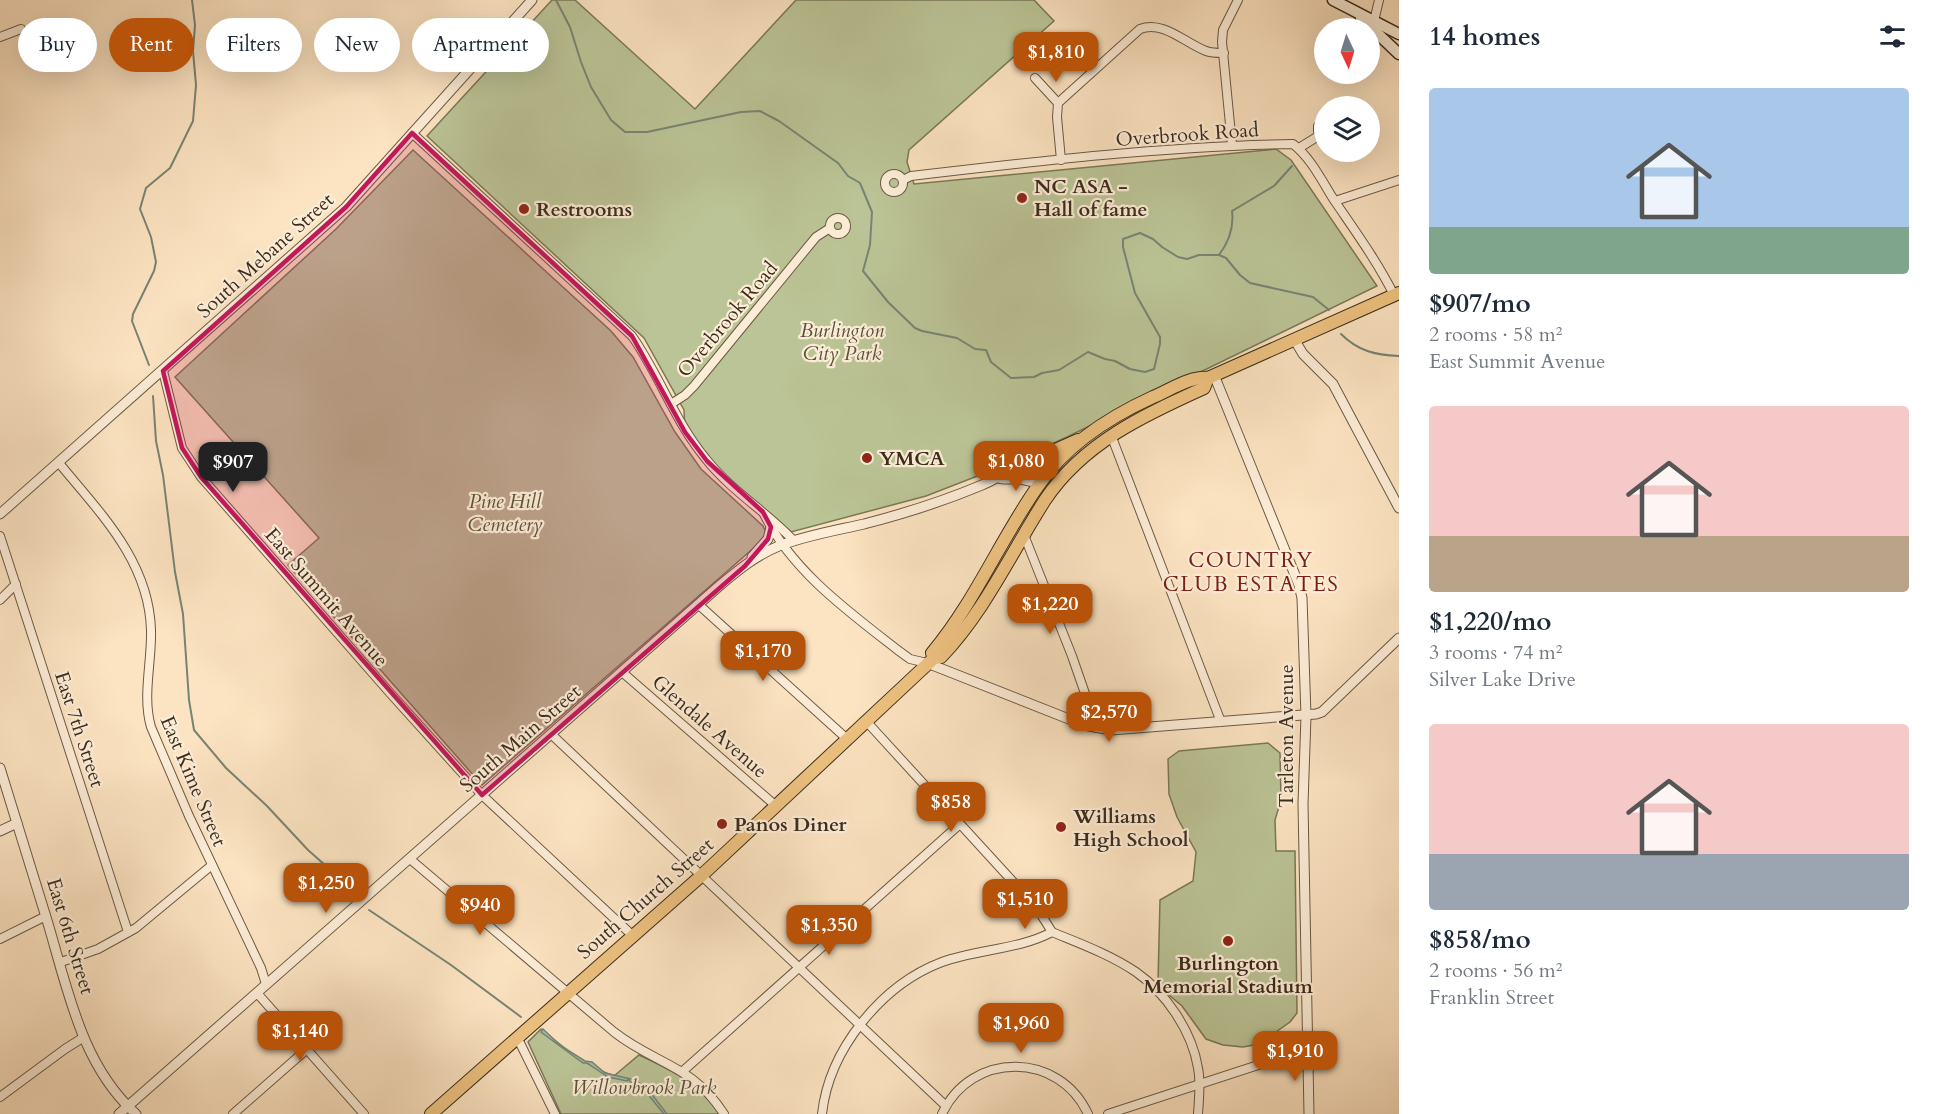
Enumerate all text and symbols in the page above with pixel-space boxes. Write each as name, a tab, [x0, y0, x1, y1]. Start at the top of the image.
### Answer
chip: Buy	[18, 18, 97, 72]
chip: Rent	[109, 18, 194, 72]
chip: Filters	[206, 18, 302, 72]
chip: New	[314, 18, 400, 72]
chip: Apartment	[412, 18, 549, 72]
north arrow	[1314, 18, 1380, 84]
map controls	[1314, 18, 1380, 162]
text: 14 homes	[1429, 19, 1540, 54]
icon: filters	[1876, 20, 1909, 53]
pin: $1,810	[1007, 32, 1105, 83]
text: $1,810	[1027, 38, 1085, 65]
button: layers	[1314, 96, 1380, 162]
street label: Overbrook Road	[1115, 116, 1260, 153]
icon: home	[1615, 127, 1723, 235]
place label: NC ASA - Hall of fame	[1034, 173, 1148, 223]
street label: South Mebane Street	[191, 186, 340, 324]
marker: NC ASA - Hall of fame	[1015, 191, 1029, 205]
place label: Restrooms	[536, 196, 632, 223]
marker: Restrooms	[517, 202, 531, 216]
street label: Overbrook Road	[671, 255, 784, 383]
text: $907/mo	[1429, 286, 1531, 321]
park label: Burlington City Park	[800, 317, 884, 367]
text: 2 rooms · 58 m²	[1429, 321, 1562, 348]
text: East Summit Avenue	[1429, 348, 1605, 375]
pin: $1,080	[967, 441, 1065, 492]
pin: $907	[197, 442, 269, 493]
place label: YMCA	[879, 445, 944, 472]
icon: home	[1615, 445, 1723, 553]
text: $1,080	[987, 447, 1045, 474]
text: $907	[213, 448, 253, 475]
marker: YMCA	[860, 451, 874, 465]
park label: Pine Hill Cemetery	[467, 488, 543, 538]
street label: East Summit Avenue	[259, 522, 395, 673]
district label: COUNTRY CLUB ESTATES	[1163, 546, 1339, 599]
pin: $1,220	[1001, 584, 1099, 635]
text: $1,220	[1021, 590, 1079, 617]
text: $1,220/mo	[1429, 604, 1552, 639]
pin: $1,170	[714, 631, 812, 682]
text: $1,170	[734, 637, 792, 664]
text: 3 rooms · 74 m²	[1429, 639, 1562, 666]
street label: Tarleton Avenue	[1273, 664, 1300, 808]
text: Silver Lake Drive	[1429, 666, 1576, 693]
street label: East 7th Street	[48, 668, 111, 791]
street label: Glendale Avenue	[646, 669, 773, 784]
street label: South Main Street	[454, 678, 587, 799]
pin: $2,570	[1060, 692, 1158, 743]
text: $2,570	[1080, 698, 1138, 725]
street label: East Kime Street	[154, 712, 233, 851]
icon: home	[1615, 763, 1723, 871]
pin: $858	[915, 782, 987, 833]
text: $858	[931, 788, 971, 815]
place label: Williams High School	[1072, 803, 1189, 853]
place label: Panos Diner	[734, 811, 847, 838]
marker: Panos Diner	[715, 817, 729, 831]
marker: Williams High School	[1054, 820, 1068, 834]
street label: South Church Street	[571, 831, 720, 965]
pin: $1,250	[277, 863, 375, 914]
text: $1,250	[297, 869, 355, 896]
street label: East 6th Street	[40, 875, 101, 998]
pin: $1,510	[976, 879, 1074, 930]
pin: $940	[444, 885, 516, 936]
text: $1,510	[996, 885, 1054, 912]
text: $940	[460, 891, 500, 918]
pin: $1,350	[780, 905, 878, 956]
text: $1,350	[800, 911, 858, 938]
text: $858/mo	[1429, 922, 1531, 957]
marker: Burlington Memorial Stadium	[1221, 934, 1235, 948]
place label: Burlington Memorial Stadium	[1143, 950, 1313, 1000]
text: 2 rooms · 56 m²	[1429, 957, 1562, 984]
text: Franklin Street	[1429, 984, 1554, 1011]
pin: $1,960	[972, 1003, 1070, 1054]
text: $1,960	[992, 1009, 1050, 1036]
pin: $1,140	[251, 1011, 349, 1062]
text: $1,140	[271, 1017, 329, 1044]
pin: $1,910	[1246, 1031, 1344, 1082]
text: $1,910	[1266, 1037, 1324, 1064]
park label: Willowbrook Park	[572, 1074, 716, 1101]

